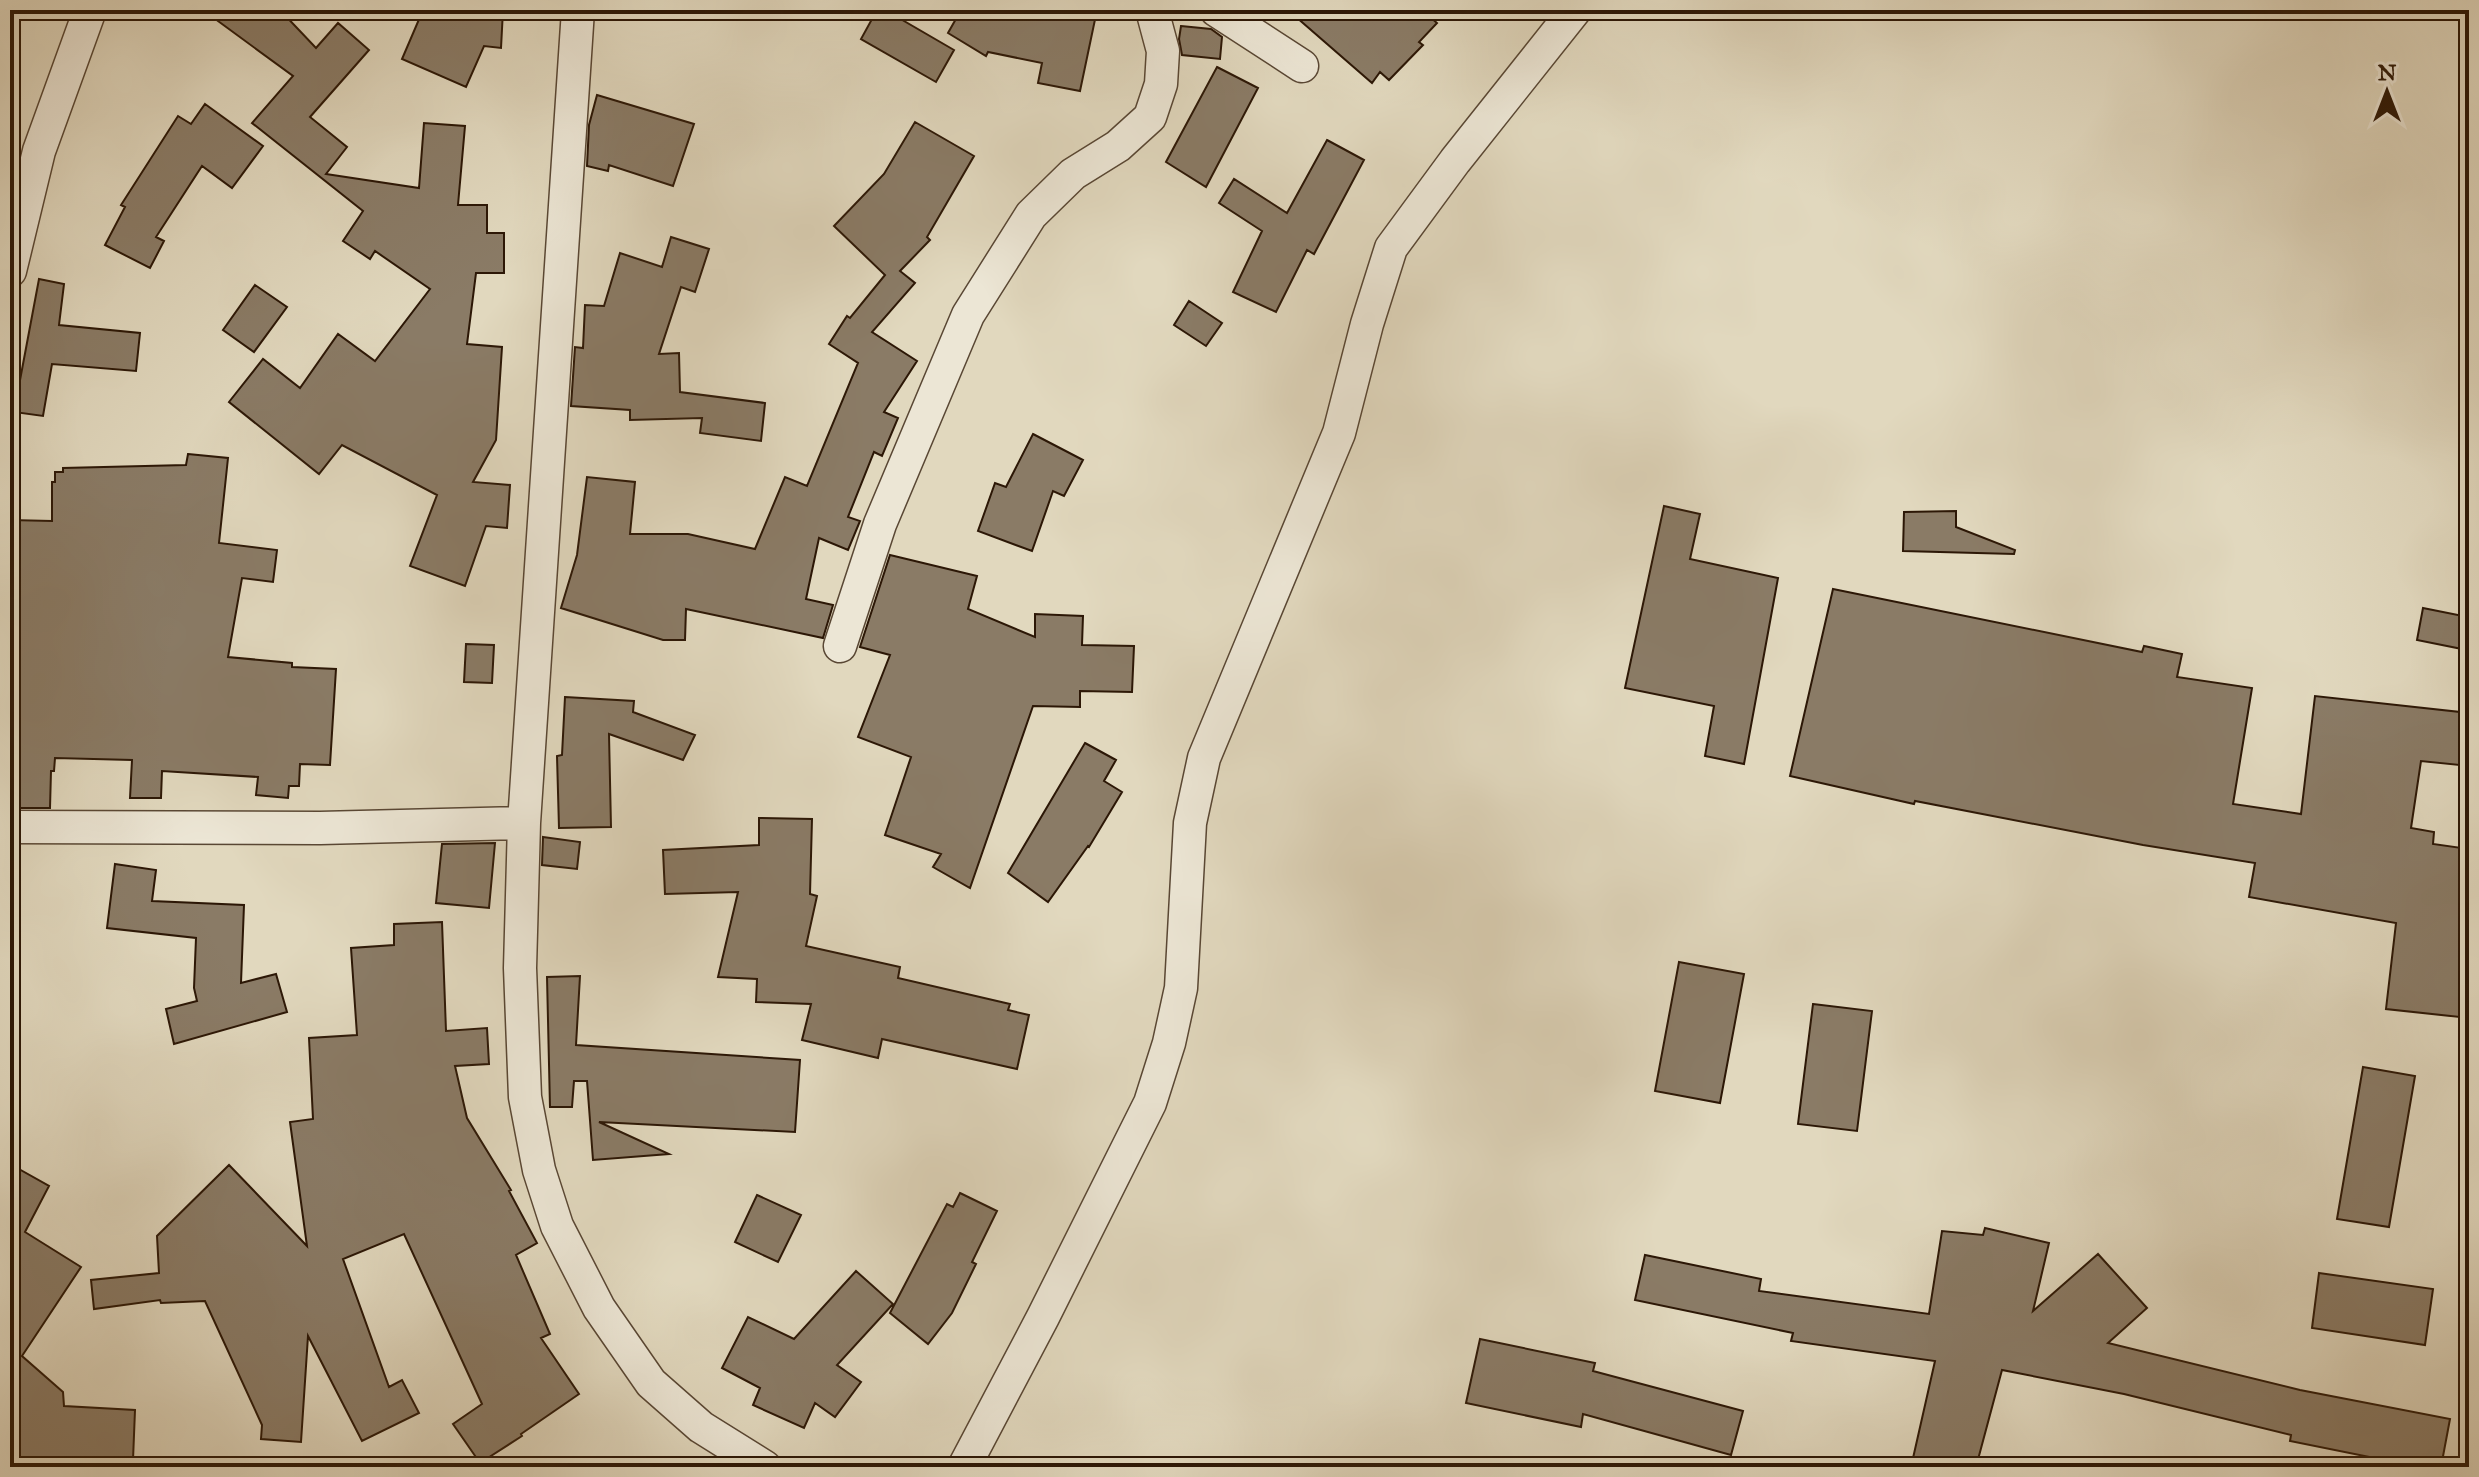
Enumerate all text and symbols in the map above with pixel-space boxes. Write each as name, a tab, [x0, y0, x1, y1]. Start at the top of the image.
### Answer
north arrow	[2347, 52, 2427, 132]
text: N	[2378, 59, 2397, 86]

